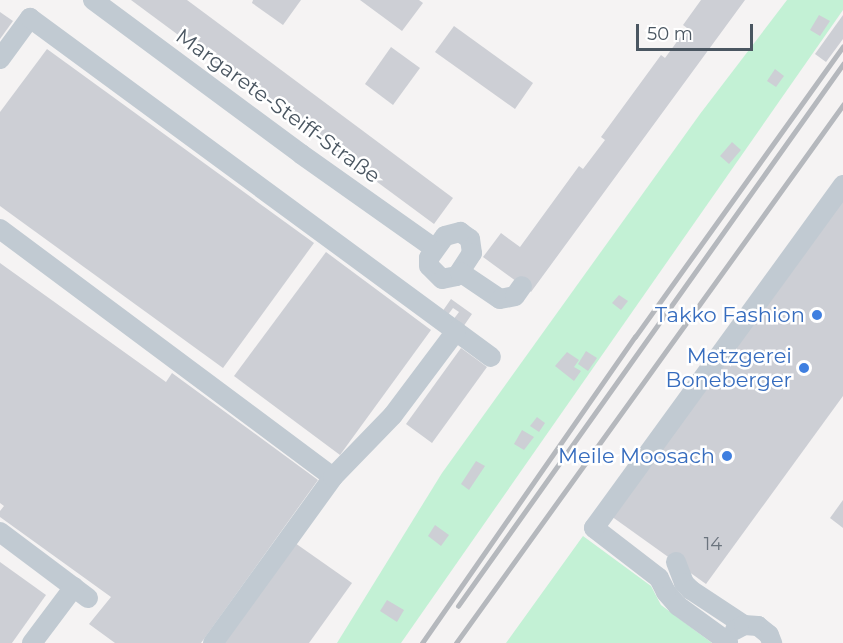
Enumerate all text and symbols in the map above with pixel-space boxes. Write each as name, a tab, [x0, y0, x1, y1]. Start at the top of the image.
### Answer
scale bar	[639, 12, 756, 50]
street label: Margarete-Steiff-Straße	[171, 23, 385, 189]
text: 50 m	[647, 23, 693, 45]
place label: Takko Fashion	[655, 302, 805, 328]
marker: Takko Fashion	[810, 308, 824, 322]
place label: Metzgerei Boneberger	[666, 343, 792, 393]
marker: Metzgerei Boneberger	[797, 361, 811, 375]
place label: Meile Moosach	[558, 443, 715, 469]
marker: Meile Moosach	[720, 449, 734, 463]
house number: 14	[704, 533, 722, 555]

